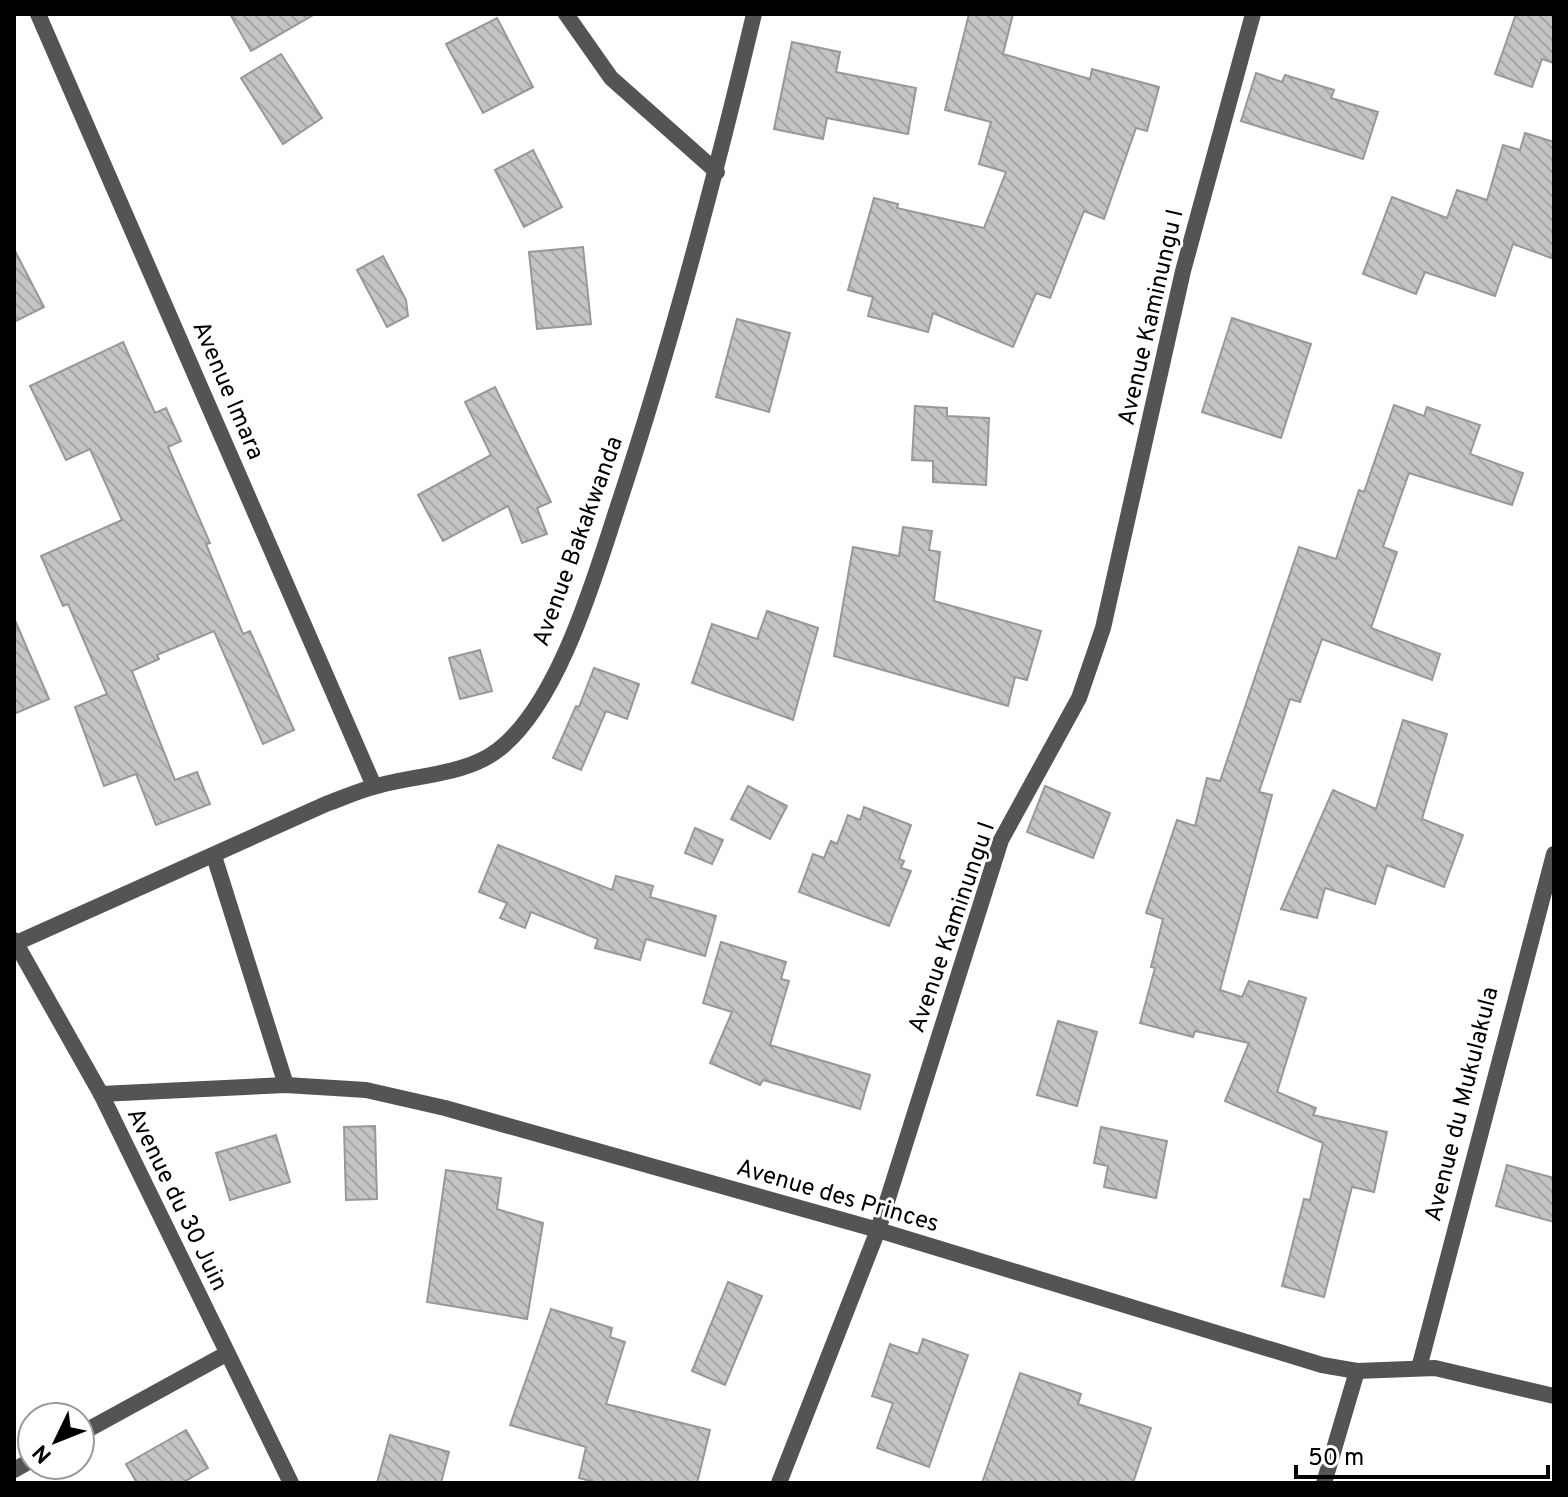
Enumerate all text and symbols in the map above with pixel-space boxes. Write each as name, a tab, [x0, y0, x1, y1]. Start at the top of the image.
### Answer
street label: Avenue Kaminungu I	[1112, 206, 1191, 429]
street label: Avenue Imara	[185, 317, 270, 465]
street label: Avenue Bakakwanda	[527, 433, 631, 651]
street label: Avenue Kaminungu I	[903, 818, 1003, 1037]
street label: Avenue du Mukulakula	[1419, 984, 1507, 1225]
street label: Avenue du 30 Juin	[119, 1103, 234, 1296]
street label: Avenue des Princes	[733, 1154, 942, 1240]
north arrow	[16, 1401, 96, 1481]
scale bar	[1296, 1429, 1548, 1479]
text: N	[28, 1438, 58, 1468]
text: 50 m	[1308, 1444, 1364, 1474]

